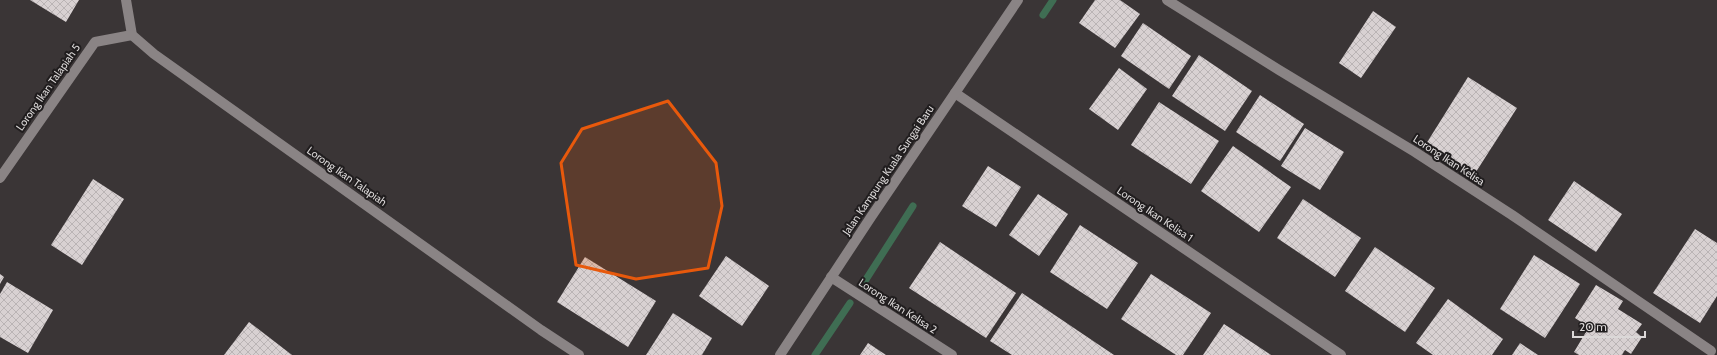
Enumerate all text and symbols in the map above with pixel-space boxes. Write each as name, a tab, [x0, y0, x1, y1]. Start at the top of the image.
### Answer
street label: Lorong Ikan Talapiah 5	[13, 41, 83, 133]
street label: Jalan Kampung Kuala Sungai Baru	[839, 102, 937, 239]
street label: Lorong Ikan Kelisa	[1411, 132, 1488, 189]
street label: Lorong Ikan Talapiah	[304, 143, 390, 209]
street label: Lorong Ikan Kelisa 1	[1114, 183, 1196, 245]
street label: Lorong Ikan Kelisa 2	[856, 275, 940, 337]
scale bar	[1573, 313, 1645, 339]
text: 20 m	[1579, 319, 1607, 334]

